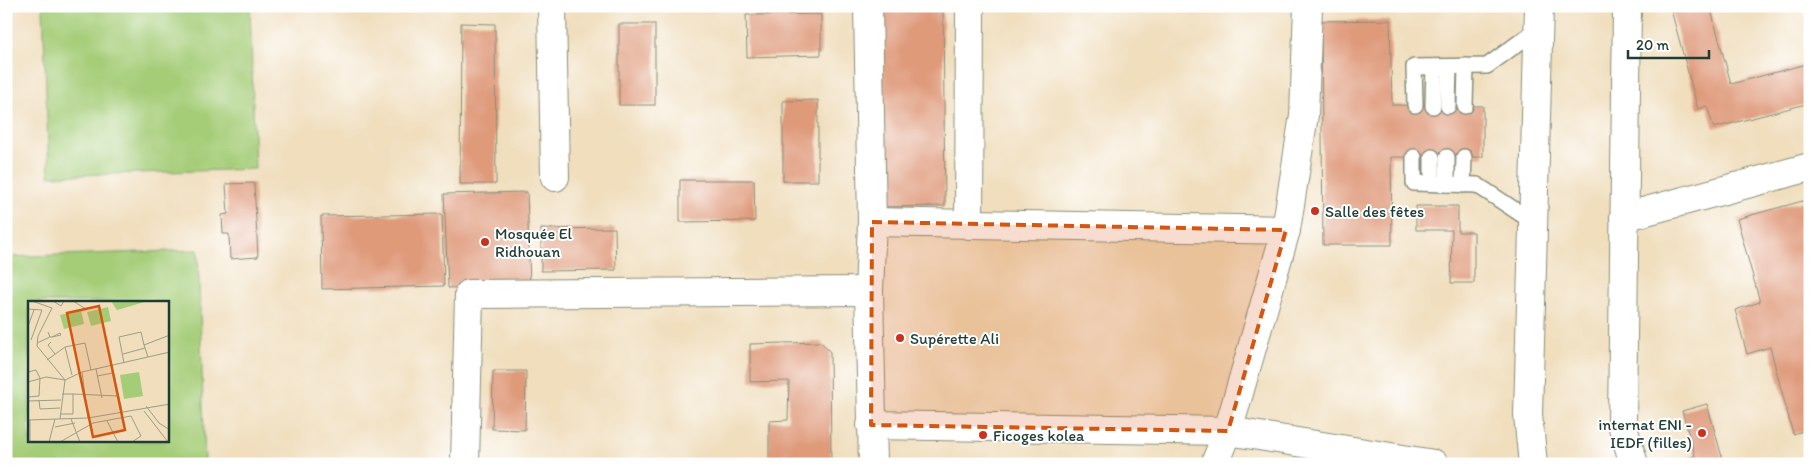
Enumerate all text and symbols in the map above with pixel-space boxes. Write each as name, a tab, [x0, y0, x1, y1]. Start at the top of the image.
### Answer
scale bar	[1628, 28, 1710, 60]
text: 20 m	[1636, 36, 1670, 54]
place label: Salle des fêtes	[1325, 202, 1424, 221]
marker: Salle des fêtes	[1309, 205, 1321, 217]
place label: Mosquée El Ridhouan	[495, 224, 573, 261]
marker: Mosquée El Ridhouan	[479, 236, 491, 248]
inset map	[28, 301, 169, 442]
place label: Supérette Ali	[910, 329, 999, 348]
marker: Supérette Ali	[894, 332, 906, 344]
place label: internat ENI - IEDF (filles)	[1598, 415, 1692, 452]
place label: Ficoges kolea	[993, 426, 1085, 445]
marker: internat ENI - IEDF (filles)	[1696, 427, 1708, 439]
marker: Ficoges kolea	[977, 429, 989, 441]

